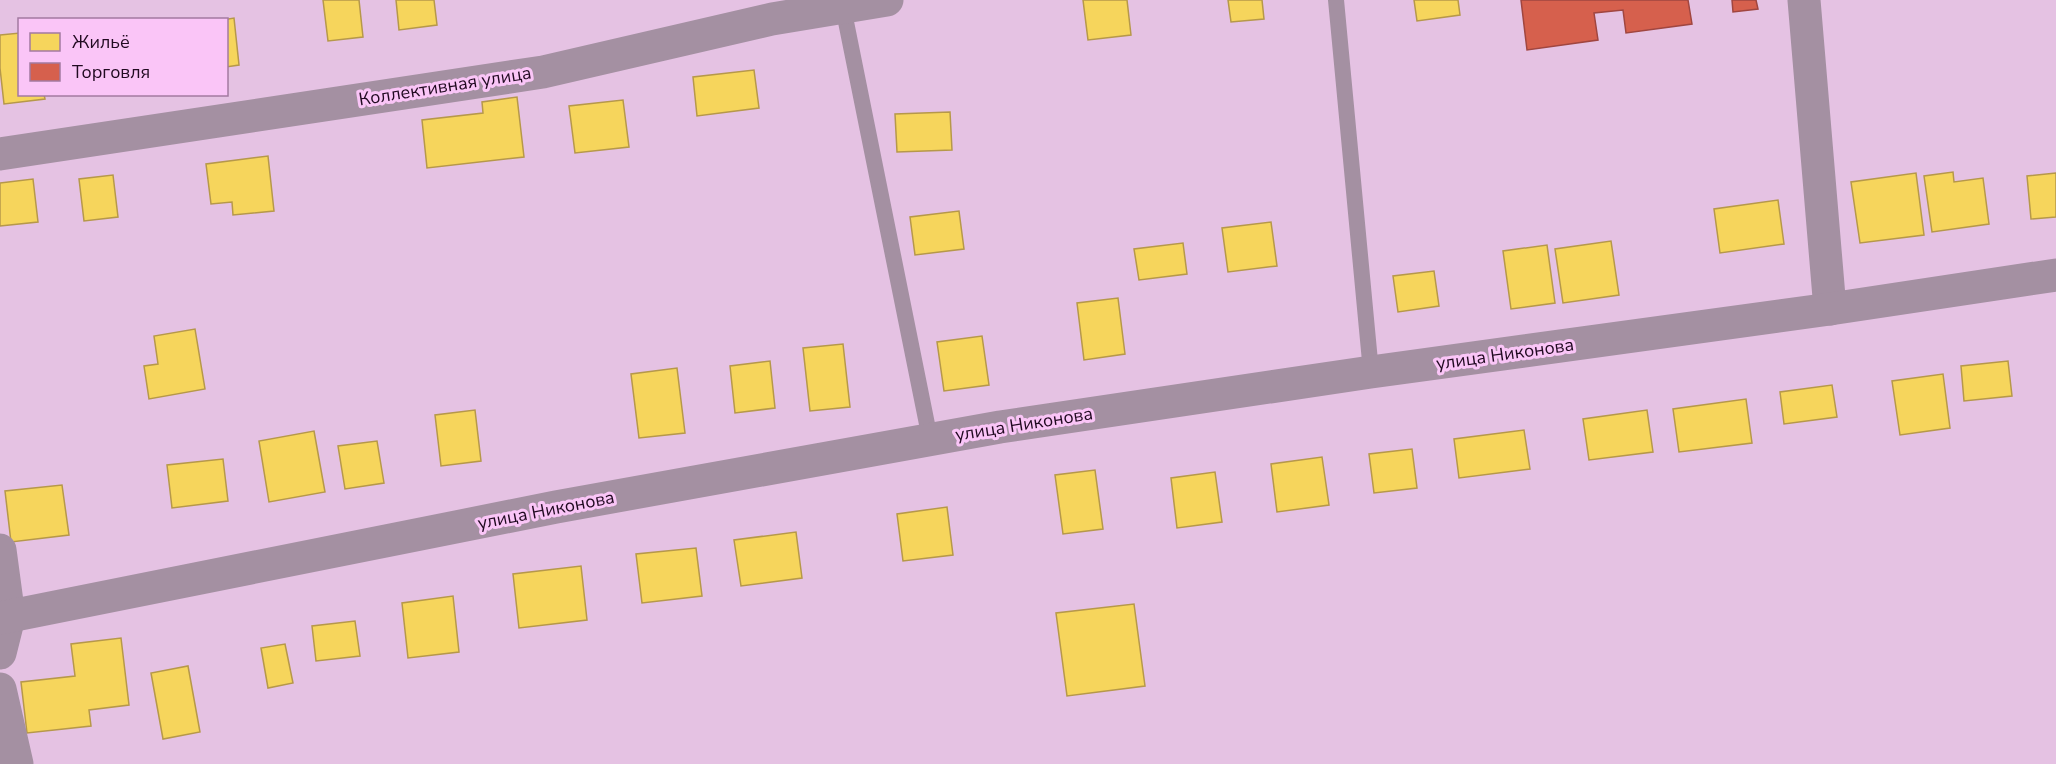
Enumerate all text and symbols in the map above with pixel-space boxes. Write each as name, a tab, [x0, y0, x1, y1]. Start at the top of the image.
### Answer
legend	[18, 18, 228, 96]
text: Жильё	[72, 30, 130, 54]
text: Торговля	[72, 60, 150, 84]
street label: Коллективная улица	[357, 61, 533, 111]
street label: улица Никонова	[1435, 332, 1575, 376]
street label: улица Никонова	[953, 401, 1095, 447]
street label: улица Никонова	[475, 485, 617, 535]

